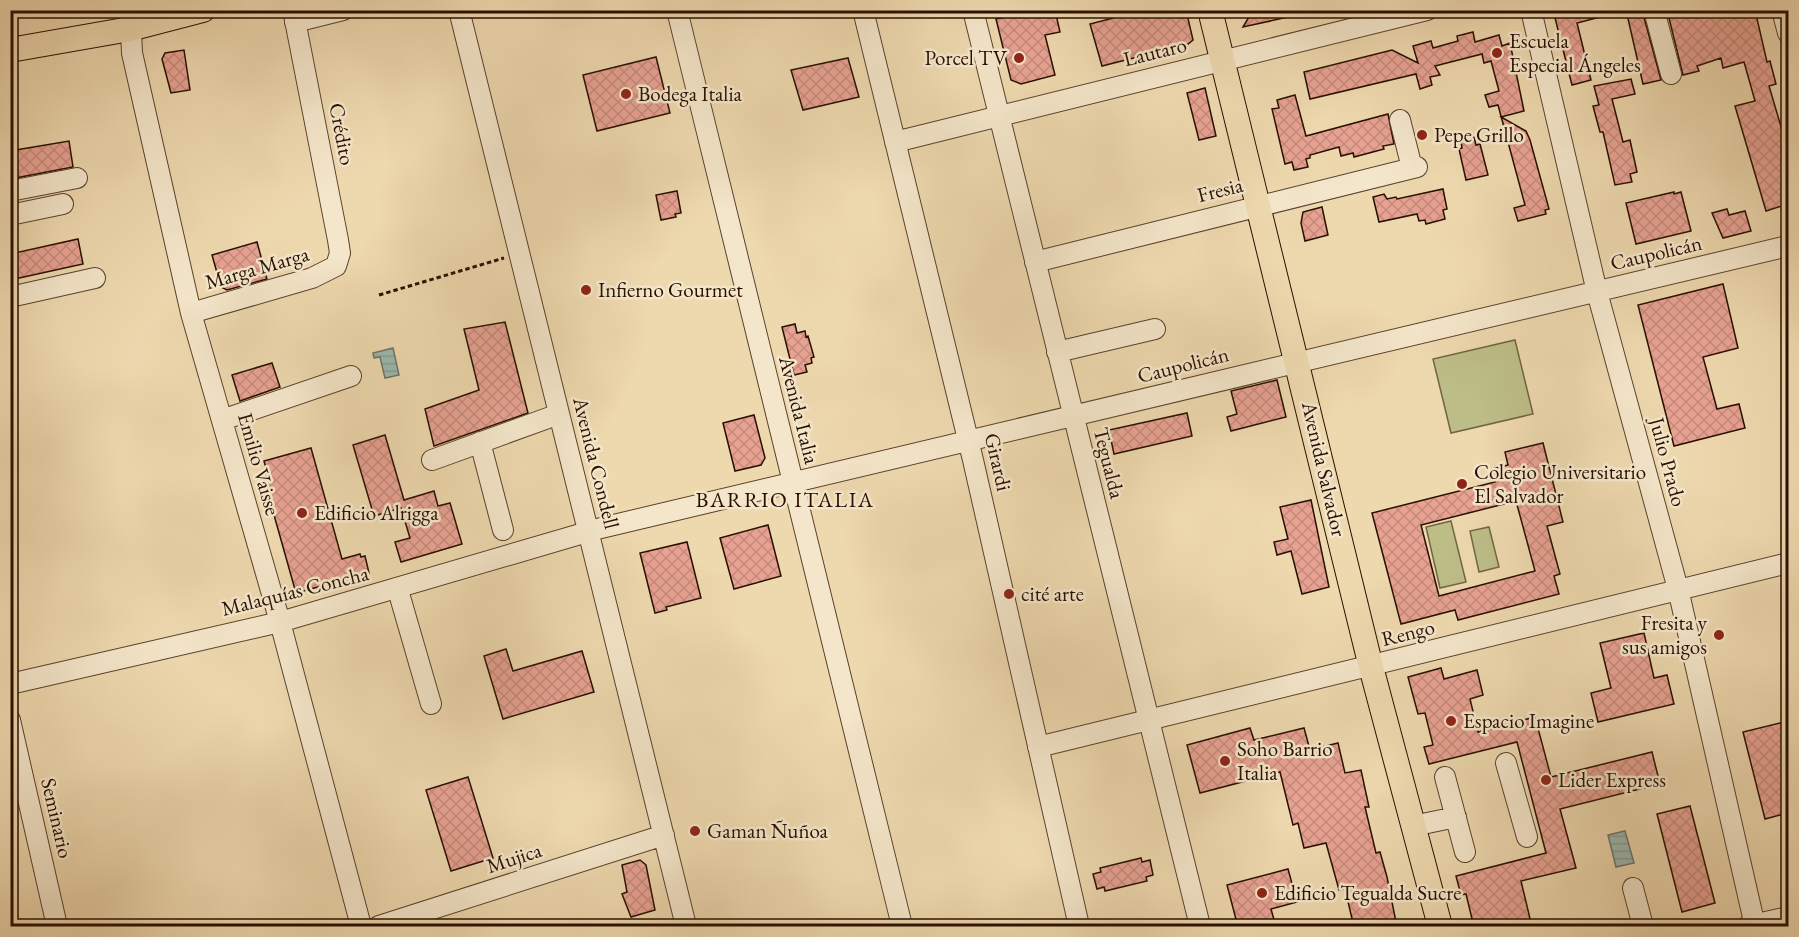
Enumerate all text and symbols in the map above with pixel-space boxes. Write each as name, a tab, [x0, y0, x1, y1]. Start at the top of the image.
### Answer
place label: Escuela Especial Ángeles	[1509, 27, 1641, 78]
street label: Lautaro	[1121, 31, 1189, 72]
place label: Porcel TV	[924, 44, 1008, 71]
marker: Escuela Especial Ángeles	[1490, 46, 1504, 60]
marker: Porcel TV	[1012, 51, 1026, 65]
place label: Bodega Italia	[638, 80, 743, 107]
marker: Bodega Italia	[619, 87, 633, 101]
street label: Crédito	[323, 101, 362, 167]
place label: Pepe Grillo	[1434, 121, 1524, 148]
marker: Pepe Grillo	[1415, 128, 1429, 142]
street label: Fresia	[1194, 171, 1246, 208]
street label: Caupolicán	[1607, 229, 1704, 276]
street label: Marga Marga	[202, 240, 313, 295]
place label: Infierno Gourmet	[598, 276, 743, 303]
marker: Infierno Gourmet	[579, 283, 593, 297]
street label: Caupolicán	[1134, 340, 1231, 389]
street label: Avenida Italia	[773, 352, 826, 467]
street label: Avenida Condell	[567, 393, 626, 531]
street label: Avenida Salvador	[1296, 398, 1353, 539]
street label: Emilio Vaisse	[232, 409, 287, 518]
street label: Julio Prado	[1643, 412, 1693, 509]
street label: Tegualda	[1088, 424, 1132, 502]
street label: Girardi	[979, 430, 1018, 493]
place label: Colegio Universitario El Salvador	[1474, 458, 1646, 509]
marker: Colegio Universitario El Salvador	[1455, 477, 1469, 491]
district label: BARRIO ITALIA	[696, 485, 874, 514]
place label: Edificio Alrigga	[314, 499, 439, 526]
marker: Edificio Alrigga	[295, 506, 309, 520]
street label: Malaquías Concha	[218, 559, 372, 622]
place label: cité arte	[1021, 580, 1084, 607]
marker: cité arte	[1002, 587, 1016, 601]
place label: Fresita y sus amigos	[1622, 609, 1708, 660]
street label: Rengo	[1379, 613, 1437, 652]
marker: Fresita y sus amigos	[1712, 628, 1726, 642]
place label: Espacio Imagine	[1463, 707, 1594, 734]
marker: Espacio Imagine	[1444, 714, 1458, 728]
place label: Soho Barrio Italia	[1237, 735, 1333, 786]
marker: Soho Barrio Italia	[1218, 754, 1232, 768]
place label: Lider Express	[1558, 766, 1666, 793]
marker: Lider Express	[1539, 773, 1553, 787]
street label: Seminario	[35, 775, 80, 861]
place label: Gaman Ñuñoa	[707, 817, 828, 844]
marker: Gaman Ñuñoa	[688, 824, 702, 838]
street label: Mujica	[483, 836, 545, 879]
place label: Edificio Tegualda Sucre	[1274, 879, 1461, 906]
marker: Edificio Tegualda Sucre	[1255, 886, 1269, 900]

